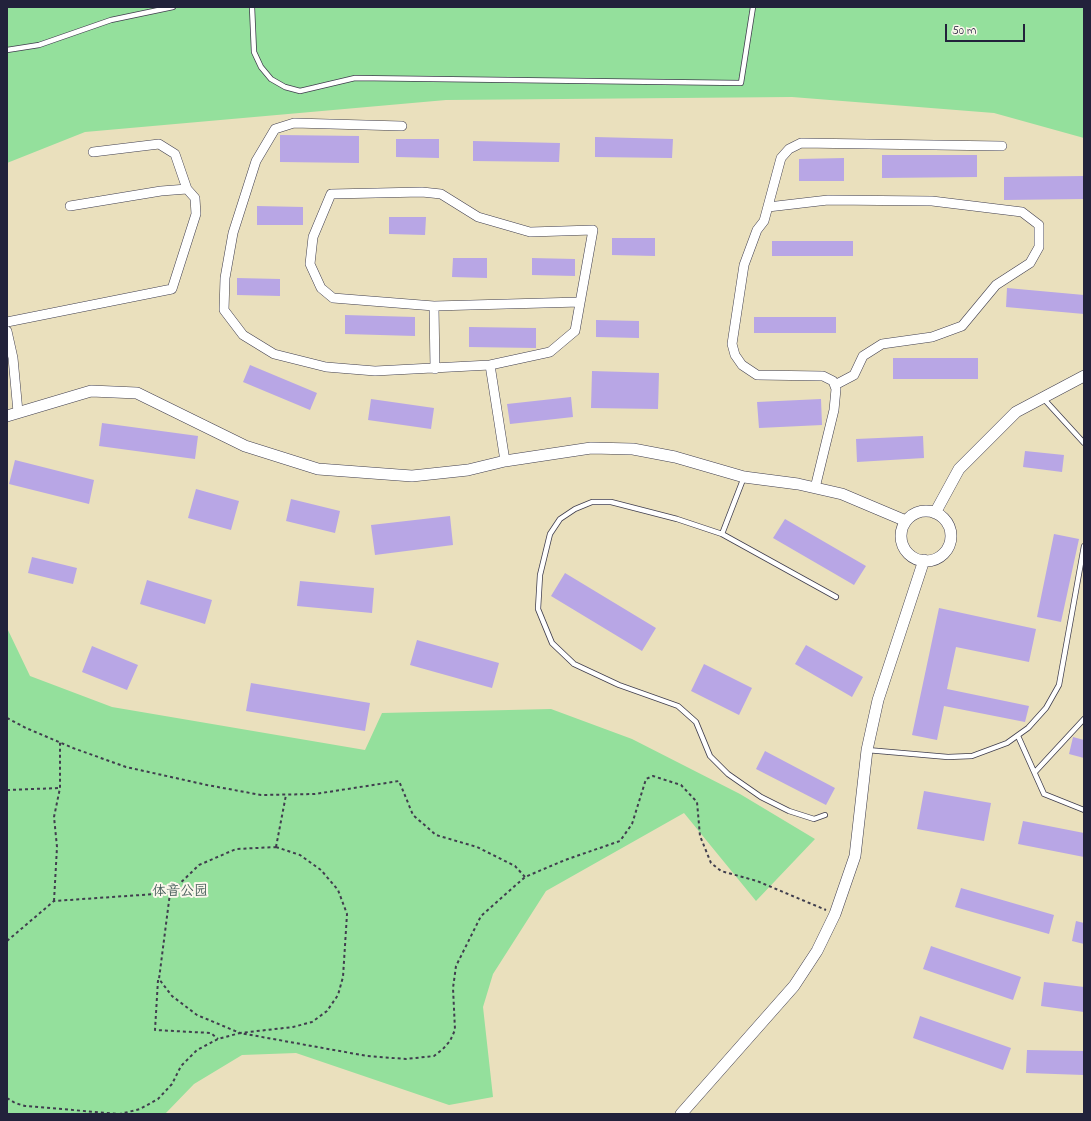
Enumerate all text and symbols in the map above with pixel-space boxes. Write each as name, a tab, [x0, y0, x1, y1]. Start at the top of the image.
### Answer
scale bar	[947, 16, 1027, 42]
text: 50 m	[952, 22, 976, 40]
park label: 体音公园	[152, 885, 208, 901]

